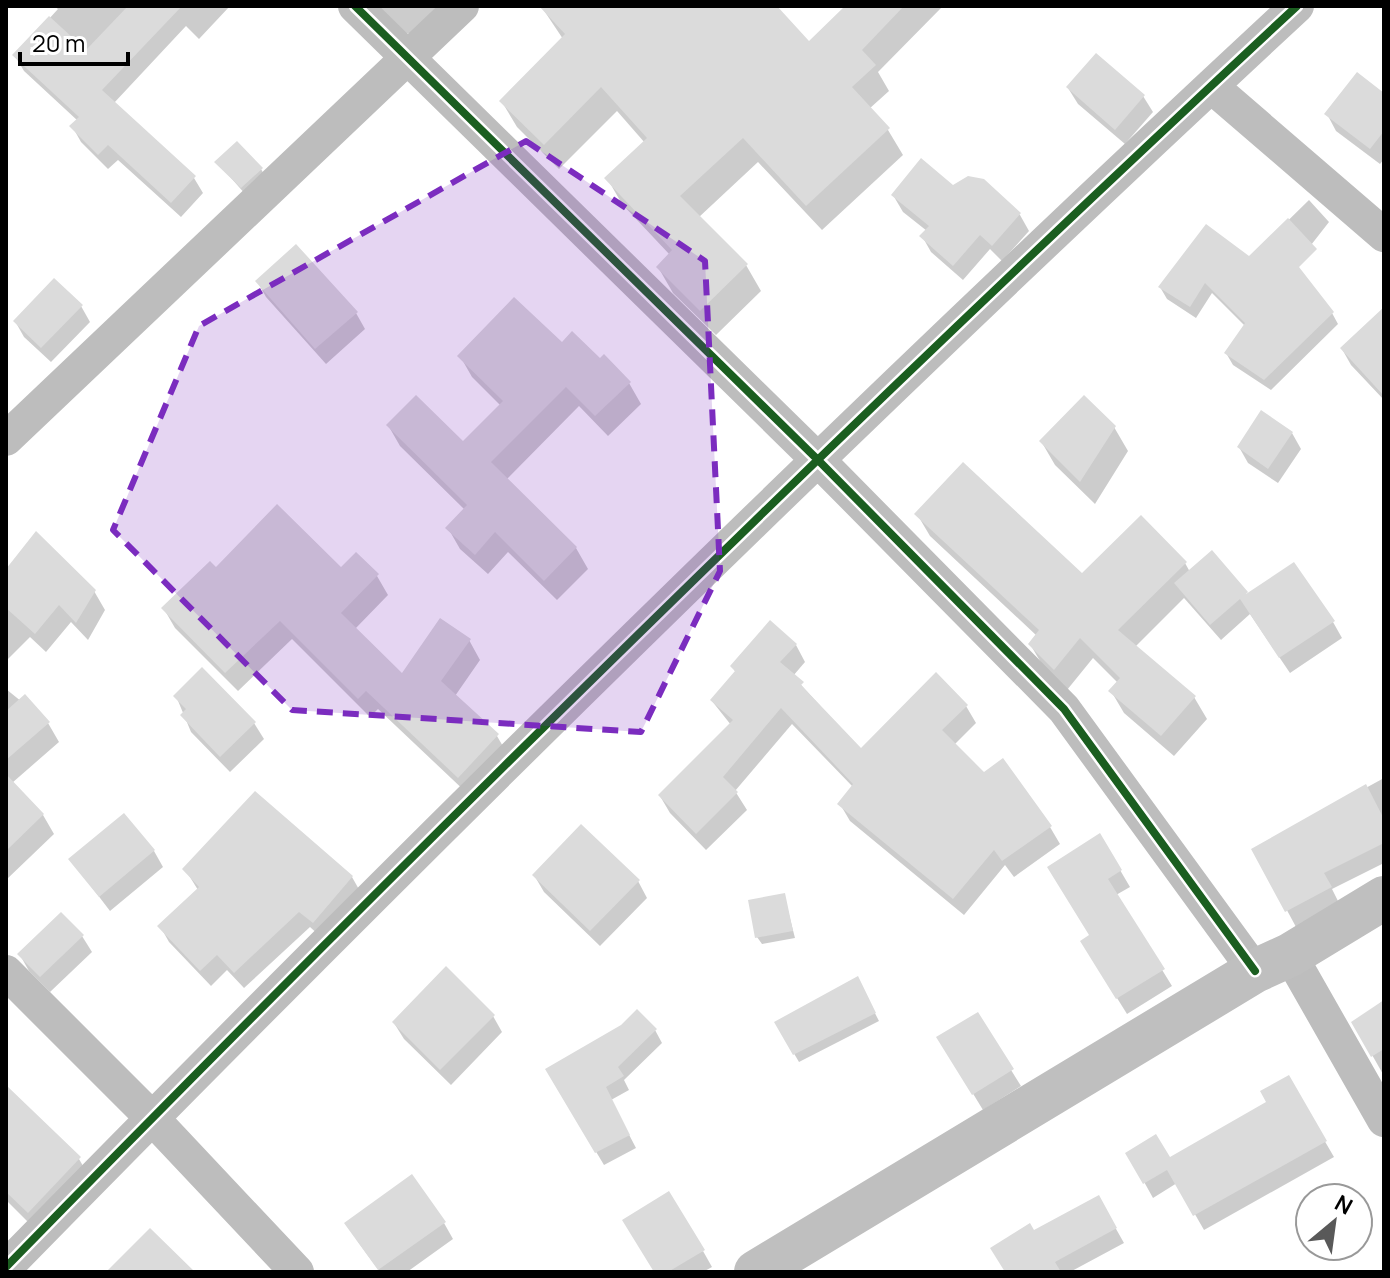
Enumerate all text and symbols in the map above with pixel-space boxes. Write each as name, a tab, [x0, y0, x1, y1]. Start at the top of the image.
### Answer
scale bar	[20, 16, 128, 66]
text: 20 m	[32, 26, 85, 59]
north arrow	[1294, 1182, 1374, 1262]
text: N	[1330, 1188, 1358, 1221]

